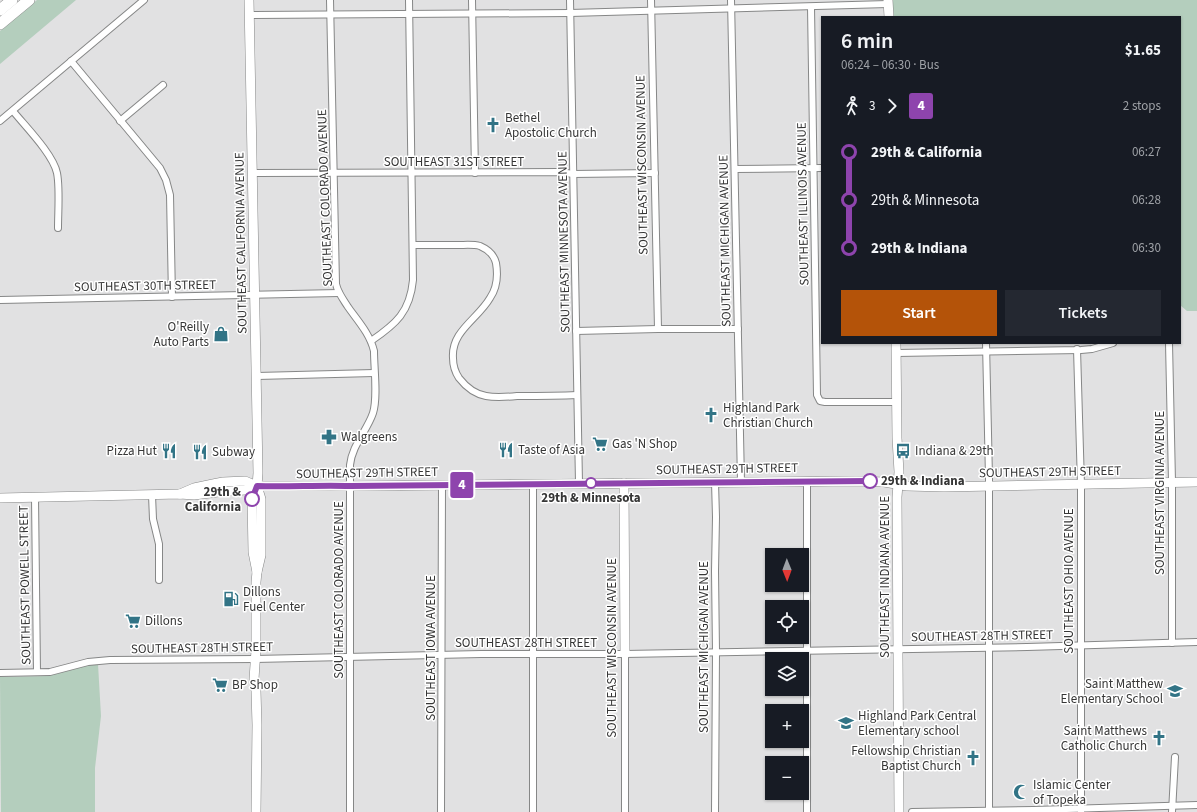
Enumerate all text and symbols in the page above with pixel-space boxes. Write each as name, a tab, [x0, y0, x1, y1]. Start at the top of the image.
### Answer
text: 6 min	[841, 25, 893, 57]
text: $1.65	[1125, 40, 1161, 61]
text: 06:24 – 06:30 · Bus	[841, 56, 939, 74]
street label: SOUTHEAST WISCONSIN AVENUE	[631, 75, 653, 255]
icon: walk	[841, 95, 863, 117]
icon: forward	[881, 95, 903, 117]
text: 4	[917, 96, 925, 116]
text: 3	[869, 97, 875, 115]
text: 2 stops	[1123, 97, 1161, 115]
street label: SOUTHEAST COLORADO AVENUE	[313, 109, 337, 287]
place label: Bethel Apostolic Church	[505, 109, 597, 142]
church icon: Bethel Apostolic Church	[484, 116, 502, 134]
street label: SOUTHEAST ILLINOIS AVENUE	[793, 122, 813, 286]
text: 29th & California	[871, 142, 982, 163]
text: 06:27	[1132, 143, 1161, 161]
street label: SOUTHEAST MINNESOTA AVENUE	[553, 151, 575, 333]
street label: SOUTHEAST CALIFORNIA AVENUE	[230, 152, 252, 334]
street label: SOUTHEAST 31ST STREET	[384, 153, 524, 171]
street label: SOUTHEAST MICHIGAN AVENUE	[714, 155, 735, 327]
text: 29th & Minnesota	[871, 190, 979, 211]
text: 06:28	[1132, 191, 1161, 209]
text: 29th & Indiana	[871, 238, 967, 259]
text: 06:30	[1132, 239, 1161, 257]
street label: SOUTHEAST 30TH STREET	[74, 276, 216, 296]
button: Start	[841, 290, 997, 336]
button: Tickets	[1005, 290, 1161, 336]
place label: O'Reilly Auto Parts	[154, 318, 210, 351]
shop icon: O'Reilly Auto Parts	[212, 325, 230, 343]
place label: Highland Park Christian Church	[723, 399, 813, 432]
church icon: Highland Park Christian Church	[702, 406, 720, 424]
street label: SOUTHEAST VIRGINIA AVENUE	[1151, 411, 1169, 575]
pharmacy icon: Walgreens	[320, 428, 338, 446]
place label: Walgreens	[341, 428, 398, 446]
supermarket icon: Gas 'N Shop	[591, 435, 609, 453]
place label: Gas 'N Shop	[612, 435, 677, 453]
restaurant icon: Taste of Asia	[497, 441, 515, 459]
place label: Taste of Asia	[518, 441, 585, 459]
place label: Pizza Hut	[107, 442, 158, 460]
restaurant icon: Pizza Hut	[160, 442, 178, 460]
bus stop icon: Indiana & 29th	[894, 442, 912, 460]
place label: Indiana & 29th	[915, 442, 994, 460]
restaurant icon: Subway	[191, 443, 209, 461]
place label: Subway	[212, 443, 255, 461]
street label: SOUTHEAST 29TH STREET	[656, 459, 798, 479]
street label: SOUTHEAST 29TH STREET	[979, 462, 1121, 482]
street label: SOUTHEAST 29TH STREET	[296, 463, 438, 483]
line badge: 4	[449, 472, 475, 498]
place label: 29th & Indiana	[881, 472, 965, 490]
marker: 29th & Indiana	[862, 473, 878, 489]
text: 4	[458, 475, 466, 495]
marker: 29th & Minnesota	[585, 477, 597, 489]
place label: 29th & California	[185, 483, 241, 516]
place label: 29th & Minnesota	[541, 489, 641, 507]
marker: 29th & California	[244, 491, 260, 507]
street label: SOUTHEAST INDIANA AVENUE	[876, 496, 894, 658]
street label: SOUTHEAST COLORADO AVENUE	[330, 501, 348, 679]
street label: SOUTHEAST POWELL STREET	[15, 505, 35, 665]
street label: SOUTHEAST OHIO AVENUE	[1060, 508, 1078, 654]
north arrow	[765, 548, 809, 592]
map controls	[765, 548, 809, 800]
street label: SOUTHEAST WISCONSIN AVENUE	[603, 558, 621, 738]
street label: SOUTHEAST MICHIGAN AVENUE	[695, 561, 713, 733]
street label: SOUTHEAST IOWA AVENUE	[422, 575, 440, 721]
place label: Dillons Fuel Center	[243, 583, 305, 616]
fuel station icon: Dillons Fuel Center	[222, 590, 240, 608]
button: locate	[765, 600, 809, 644]
supermarket icon: Dillons	[124, 612, 142, 630]
place label: Dillons	[145, 612, 183, 630]
street label: SOUTHEAST 28TH STREET	[911, 626, 1053, 646]
street label: SOUTHEAST 28TH STREET	[455, 634, 597, 652]
street label: SOUTHEAST 28TH STREET	[131, 638, 273, 658]
button: layers	[765, 652, 809, 696]
place label: Saint Matthew Elementary School	[1061, 675, 1164, 708]
supermarket icon: BP Shop	[211, 676, 229, 694]
place label: BP Shop	[232, 676, 278, 694]
school or university icon: Saint Matthew Elementary School	[1166, 682, 1184, 700]
button: +	[765, 704, 809, 748]
place label: Highland Park Central Elementary school	[858, 707, 976, 740]
school or university icon: Highland Park Central Elementary school	[837, 714, 855, 732]
place label: Saint Matthews Catholic Church	[1061, 722, 1148, 755]
church icon: Saint Matthews Catholic Church	[1150, 729, 1168, 747]
place label: Fellowship Christian Baptist Church	[851, 742, 961, 775]
church icon: Fellowship Christian Baptist Church	[964, 749, 982, 767]
button: −	[765, 756, 809, 800]
place label: Islamic Center of Topeka	[1033, 776, 1111, 809]
mosque icon: Islamic Center of Topeka	[1012, 783, 1030, 801]

